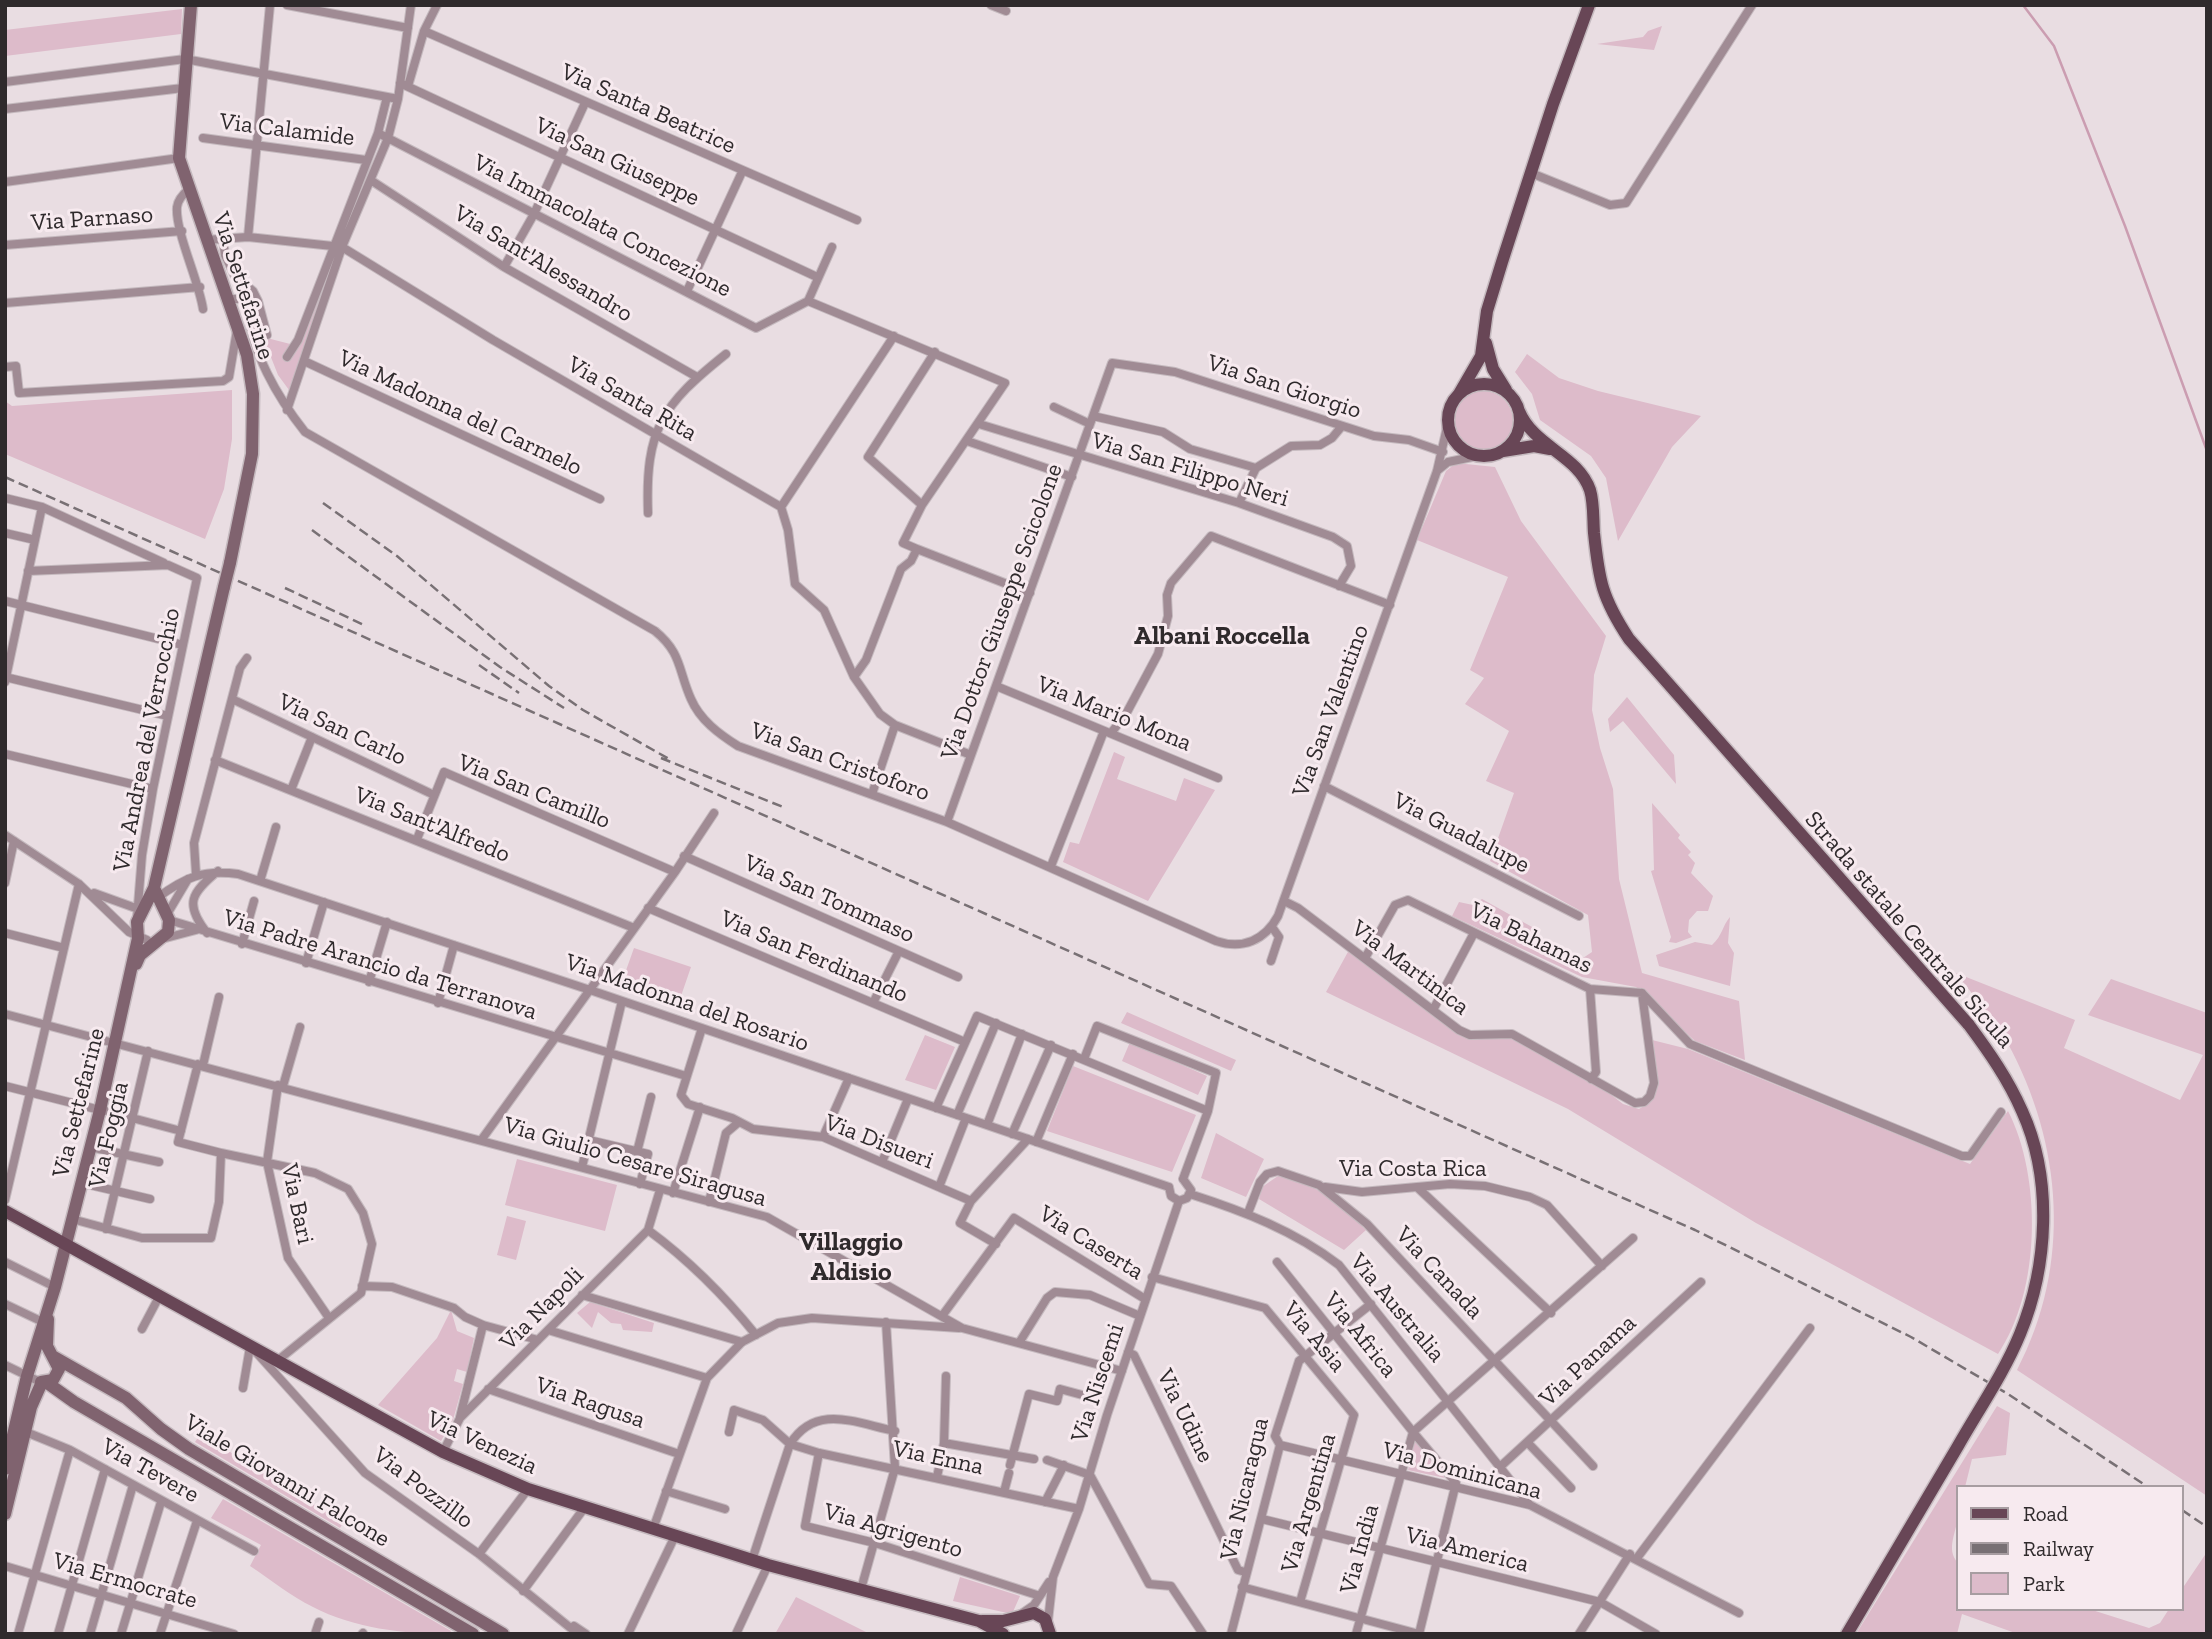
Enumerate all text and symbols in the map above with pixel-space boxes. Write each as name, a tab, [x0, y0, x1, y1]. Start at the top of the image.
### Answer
street label: Via Santa Beatrice	[556, 58, 740, 160]
street label: Via Calamide	[218, 107, 356, 153]
street label: Via San Giuseppe	[530, 111, 704, 213]
street label: Via Immacolata Concezione	[468, 148, 736, 304]
street label: Via Sant'Alessandro	[448, 199, 638, 329]
street label: Via Parnaso	[30, 200, 154, 238]
street label: Via Settefarine	[206, 209, 280, 363]
street label: Via Madonna del Carmelo	[334, 344, 586, 482]
street label: Via San Giorgio	[1203, 349, 1365, 425]
street label: Via Santa Rita	[562, 350, 702, 448]
street label: Via San Filippo Neri	[1088, 426, 1292, 514]
street label: Via Dottor Giuseppe Scicolone	[935, 460, 1069, 764]
street label: Via Andrea del Verrocchio	[107, 606, 187, 874]
district label: Albani Roccella	[1134, 621, 1310, 653]
street label: Via San Valentino	[1286, 621, 1376, 801]
street label: Via Mario Mona	[1032, 670, 1196, 758]
street label: Via San Carlo	[273, 688, 411, 772]
street label: Via San Cristoforo	[746, 716, 934, 808]
street label: Via San Camillo	[453, 748, 615, 836]
street label: Via Sant'Alfredo	[350, 781, 514, 869]
street label: Via Guadalupe	[1388, 786, 1534, 880]
street label: Strada statale Centrale Sicula	[1798, 806, 2020, 1054]
street label: Via San Tommaso	[739, 848, 919, 950]
street label: Via Bahamas	[1465, 896, 1597, 980]
street label: Via Padre Arancio da Terranova	[220, 903, 540, 1027]
street label: Via San Ferdinando	[716, 904, 912, 1010]
street label: Via Martinica	[1345, 914, 1475, 1022]
street label: Via Madonna del Rosario	[561, 948, 813, 1058]
street label: Via Settefarine	[47, 1025, 111, 1181]
street label: Via Foggia	[83, 1079, 135, 1191]
street label: Via Disueri	[820, 1108, 938, 1176]
street label: Via Giulio Cesare Siragusa	[500, 1111, 770, 1213]
street label: Via Costa Rica	[1339, 1155, 1487, 1183]
street label: Via Bari	[274, 1161, 320, 1247]
street label: Via Caserta	[1033, 1199, 1149, 1287]
street label: Via Canada	[1389, 1221, 1489, 1325]
district label: Villaggio Aldisio	[799, 1227, 903, 1288]
street label: Via Australia	[1343, 1248, 1451, 1368]
street label: Via Napoli	[494, 1261, 590, 1357]
street label: Via Africa	[1317, 1286, 1403, 1384]
street label: Via Asia	[1276, 1296, 1352, 1378]
street label: Via Panama	[1534, 1309, 1642, 1413]
street label: Via Niscemi	[1065, 1320, 1131, 1446]
street label: Via Udine	[1150, 1365, 1220, 1467]
street label: Via Ragusa	[531, 1371, 649, 1435]
street label: Via Venezia	[422, 1405, 542, 1481]
street label: Viale Giovanni Falcone	[179, 1408, 395, 1554]
street label: Via Nicaragua	[1215, 1415, 1275, 1563]
street label: Via Argentina	[1275, 1430, 1343, 1576]
street label: Via Tevere	[96, 1432, 204, 1510]
street label: Via Enna	[890, 1434, 986, 1482]
street label: Via Dominicana	[1379, 1436, 1545, 1506]
street label: Via Pozzillo	[367, 1441, 479, 1535]
legend	[1956, 1485, 2184, 1611]
street label: Via Agrigento	[820, 1497, 966, 1565]
street label: Via India	[1334, 1501, 1386, 1597]
text: Road	[2023, 1501, 2068, 1526]
street label: Via America	[1402, 1521, 1532, 1579]
text: Railway	[2023, 1536, 2094, 1561]
street label: Via Ermocrate	[49, 1547, 201, 1615]
text: Park	[2023, 1571, 2065, 1596]

